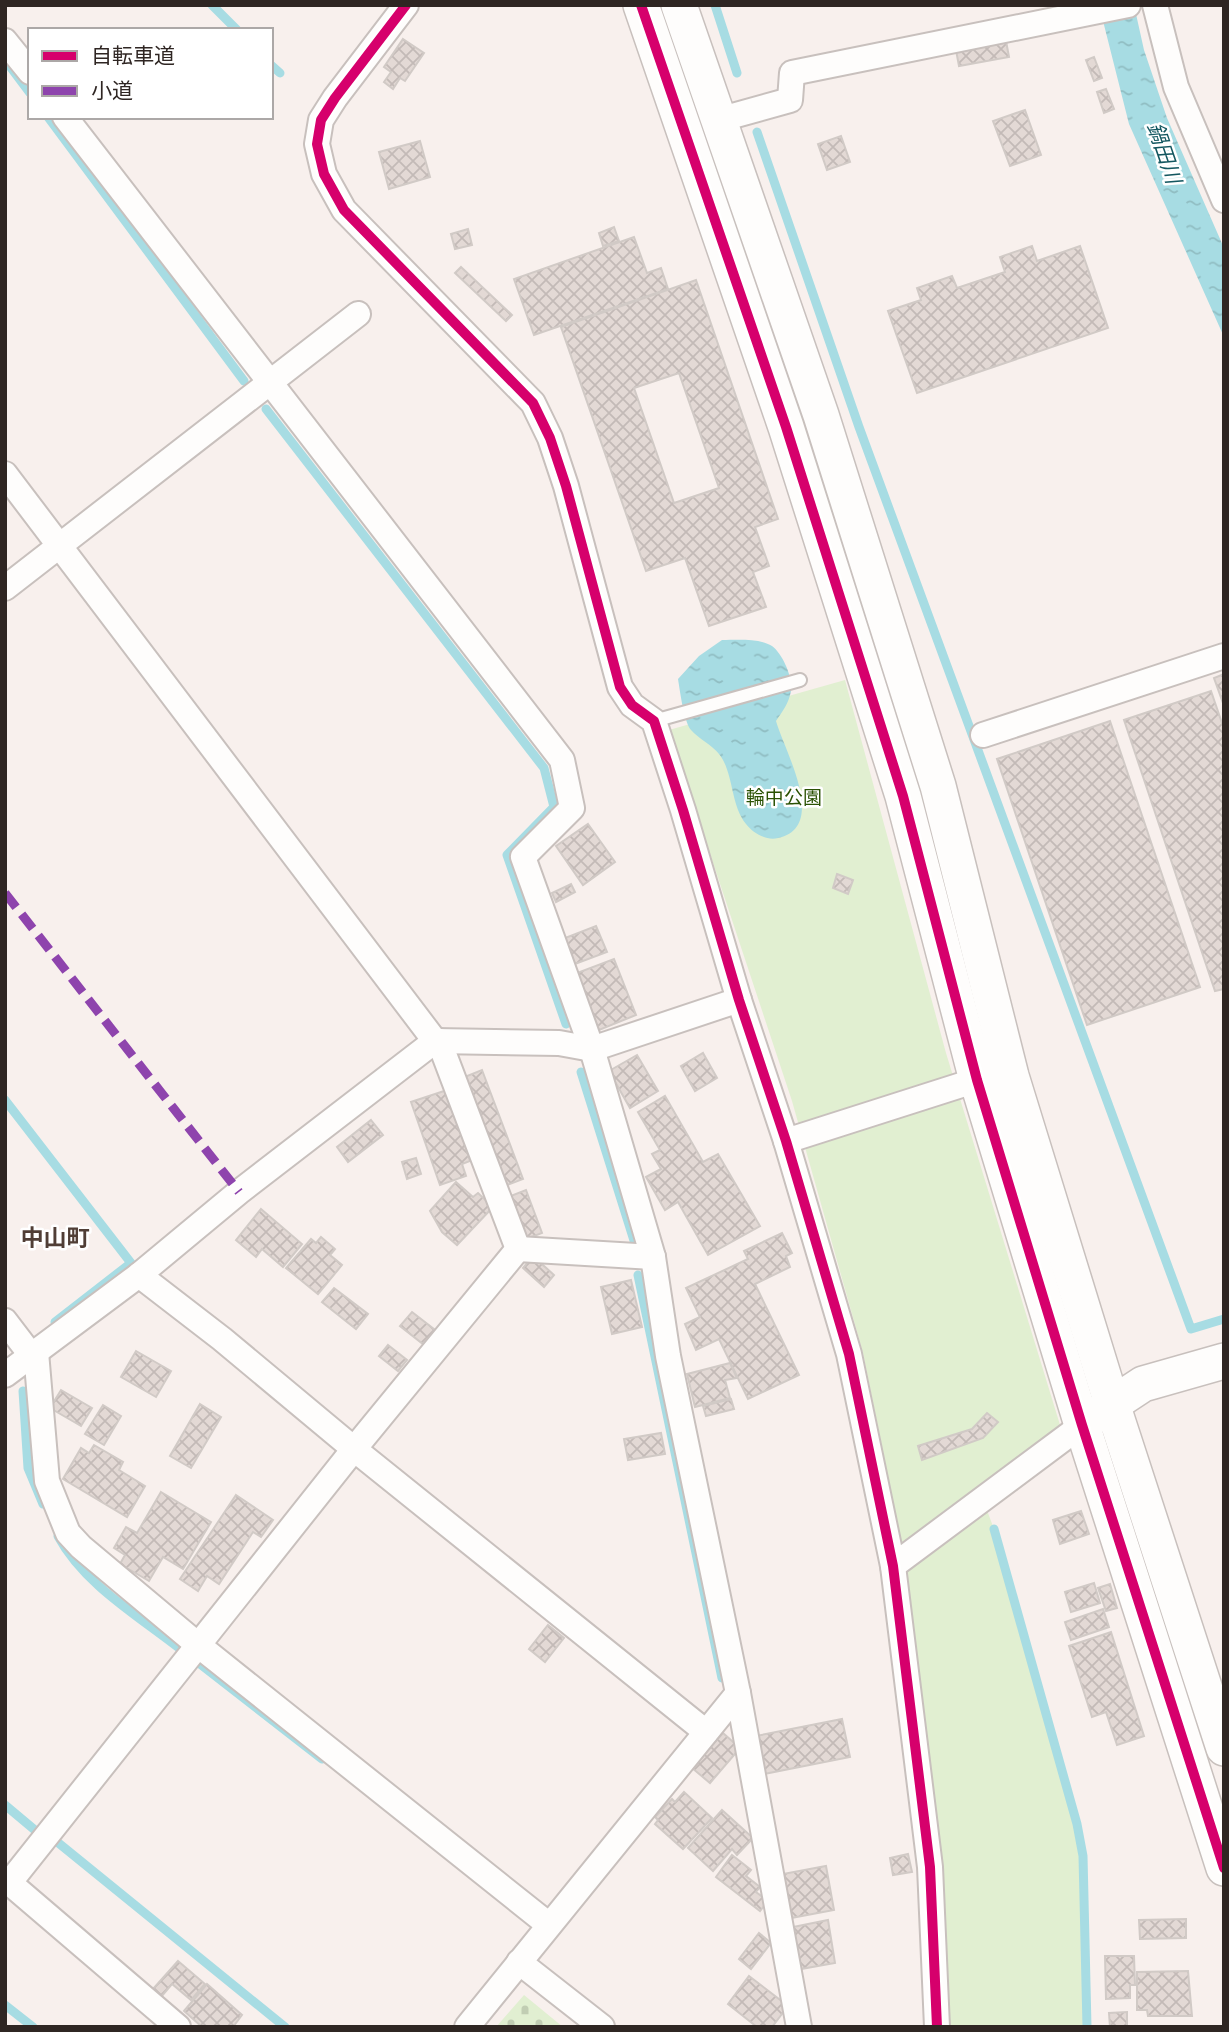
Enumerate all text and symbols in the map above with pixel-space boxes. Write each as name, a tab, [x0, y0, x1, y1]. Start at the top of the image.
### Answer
legend	[28, 28, 273, 119]
text: 自転車道	[91, 41, 175, 71]
text: 小道	[91, 76, 133, 106]
water label: 鍋田川	[1140, 118, 1189, 190]
park label: 輪中公園	[746, 784, 822, 811]
district label: 中山町	[21, 1221, 90, 1255]

